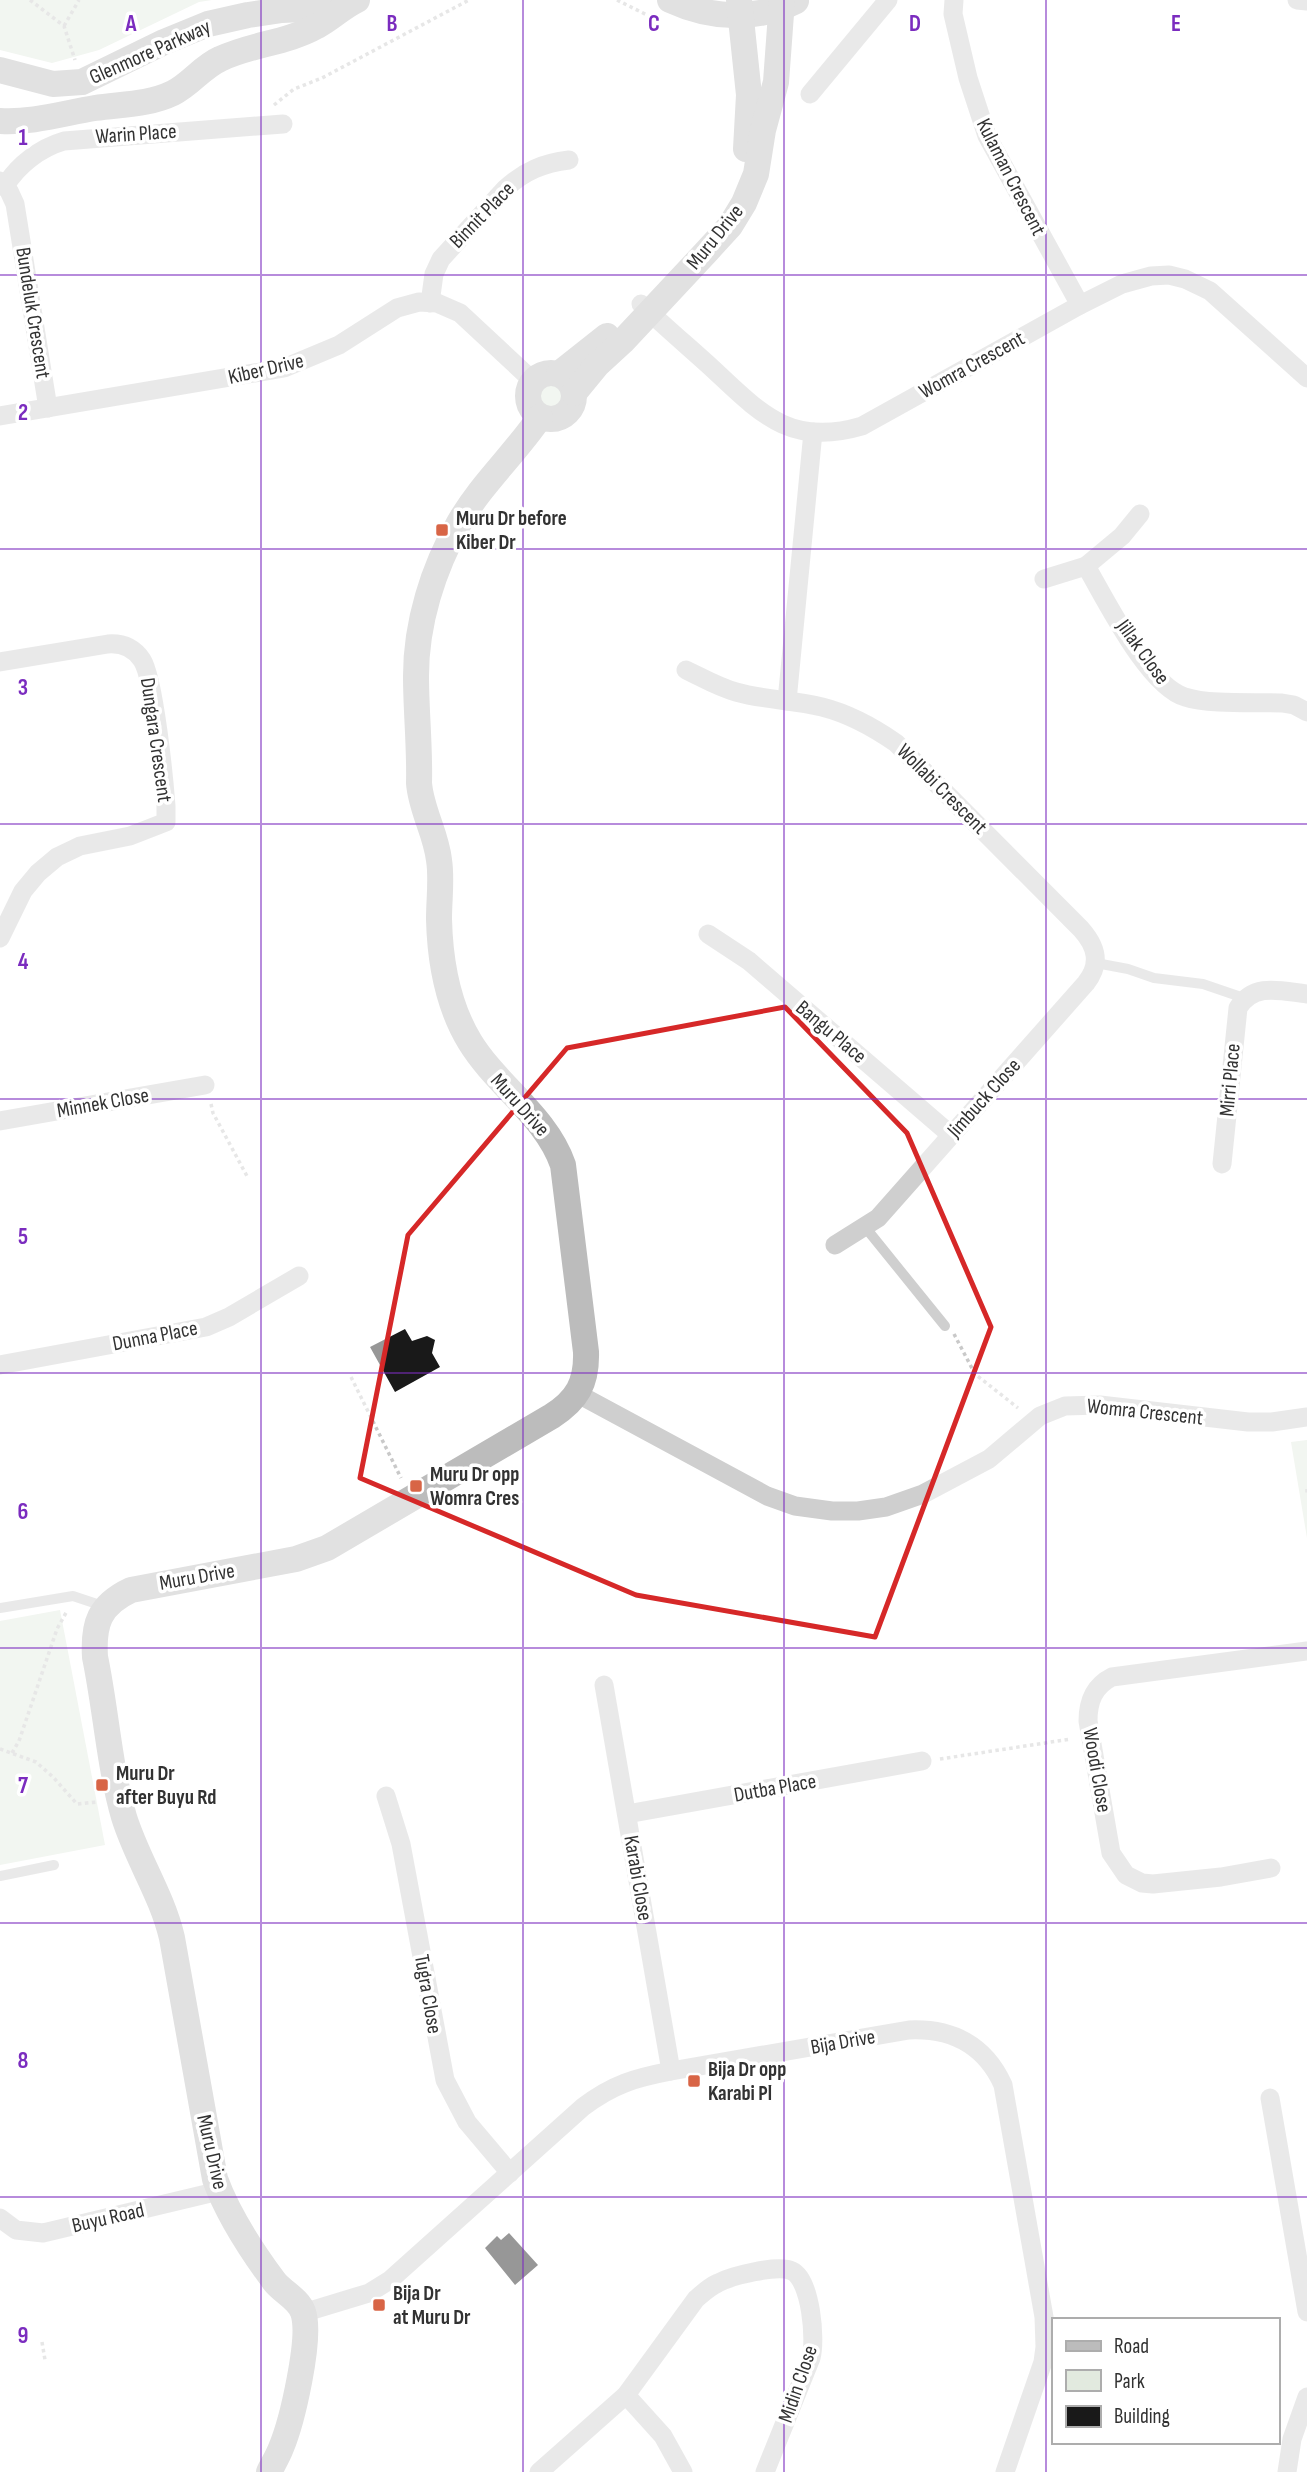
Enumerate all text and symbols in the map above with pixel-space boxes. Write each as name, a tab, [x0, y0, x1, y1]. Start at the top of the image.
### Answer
text: A	[125, 10, 138, 38]
text: B	[387, 10, 398, 38]
text: C	[648, 10, 660, 38]
text: D	[909, 10, 921, 38]
text: E	[1171, 10, 1181, 38]
street label: Glenmore Parkway	[86, 14, 214, 90]
street label: Kulaman Crescent	[971, 114, 1051, 240]
street label: Warin Place	[95, 119, 177, 149]
text: 1	[18, 124, 28, 152]
street label: Binnit Place	[444, 177, 520, 253]
street label: Muru Drive	[681, 200, 749, 274]
street label: Bundeluk Crescent	[10, 246, 56, 380]
street label: Womra Crescent	[915, 326, 1029, 404]
street label: Kiber Drive	[226, 348, 306, 390]
text: 2	[18, 399, 28, 427]
place label: Muru Dr before Kiber Dr	[456, 506, 567, 555]
marker: Muru Dr before Kiber Dr	[434, 522, 450, 538]
street label: Jillak Close	[1110, 614, 1175, 689]
text: 3	[18, 674, 28, 702]
street label: Dungara Crescent	[135, 676, 177, 804]
street label: Wollabi Crescent	[891, 738, 993, 840]
text: 4	[18, 948, 29, 976]
street label: Bangu Place	[791, 995, 871, 1069]
street label: Mirri Place	[1214, 1042, 1246, 1118]
street label: Jimbuck Close	[941, 1053, 1026, 1143]
street label: Muru Drive	[485, 1068, 555, 1142]
street label: Minnek Close	[55, 1083, 151, 1123]
text: 5	[18, 1223, 28, 1251]
street label: Dunna Place	[110, 1316, 200, 1356]
street label: Womra Crescent	[1086, 1393, 1204, 1431]
place label: Muru Dr opp Womra Cres	[430, 1462, 519, 1511]
marker: Muru Dr opp Womra Cres	[408, 1478, 424, 1494]
text: 6	[18, 1498, 28, 1526]
street label: Muru Drive	[157, 1558, 237, 1596]
street label: Woodi Close	[1077, 1726, 1117, 1814]
place label: Muru Dr after Buyu Rd	[116, 1761, 216, 1810]
street label: Dutba Place	[732, 1768, 818, 1808]
text: 7	[18, 1772, 28, 1800]
marker: Muru Dr after Buyu Rd	[94, 1777, 110, 1793]
street label: Karabi Close	[618, 1833, 658, 1923]
street label: Tugra Close	[409, 1952, 447, 2036]
street label: Bija Drive	[809, 2024, 877, 2060]
text: 8	[18, 2047, 29, 2075]
place label: Bija Dr opp Karabi Pl	[708, 2057, 786, 2106]
marker: Bija Dr opp Karabi Pl	[686, 2073, 702, 2089]
street label: Muru Drive	[191, 2112, 233, 2192]
street label: Buyu Road	[69, 2198, 147, 2238]
place label: Bija Dr at Muru Dr	[393, 2281, 471, 2330]
marker: Bija Dr at Muru Dr	[371, 2297, 387, 2313]
legend	[1052, 2318, 1279, 2444]
text: 9	[18, 2322, 28, 2350]
text: Road	[1114, 2334, 1149, 2359]
street label: Midin Close	[773, 2342, 823, 2426]
text: Park	[1114, 2369, 1145, 2394]
text: Building	[1114, 2404, 1170, 2429]

